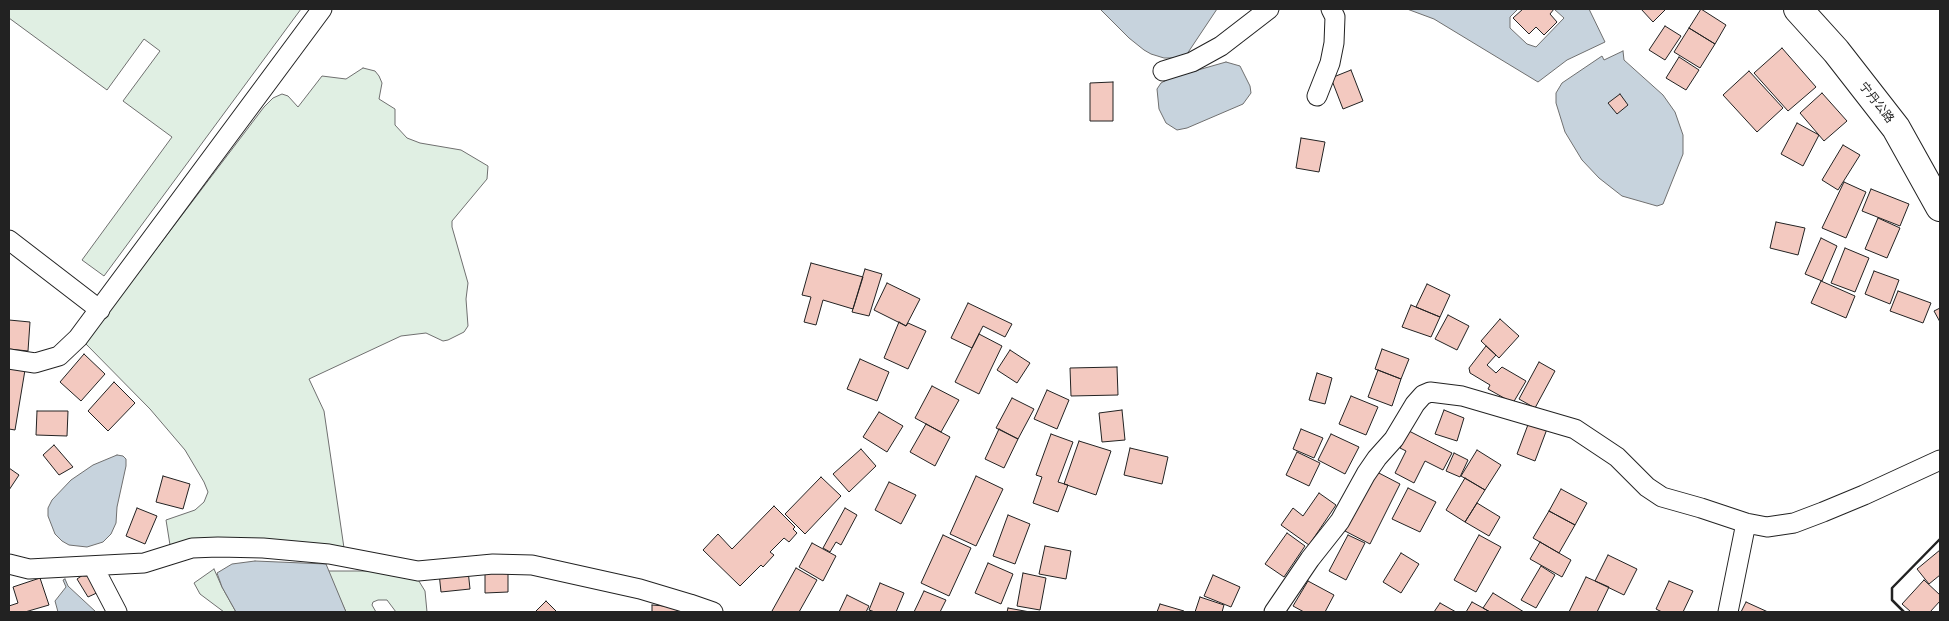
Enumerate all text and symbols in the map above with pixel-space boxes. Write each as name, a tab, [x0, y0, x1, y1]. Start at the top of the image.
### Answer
street label: 宁丹公路	[1856, 80, 1896, 126]

